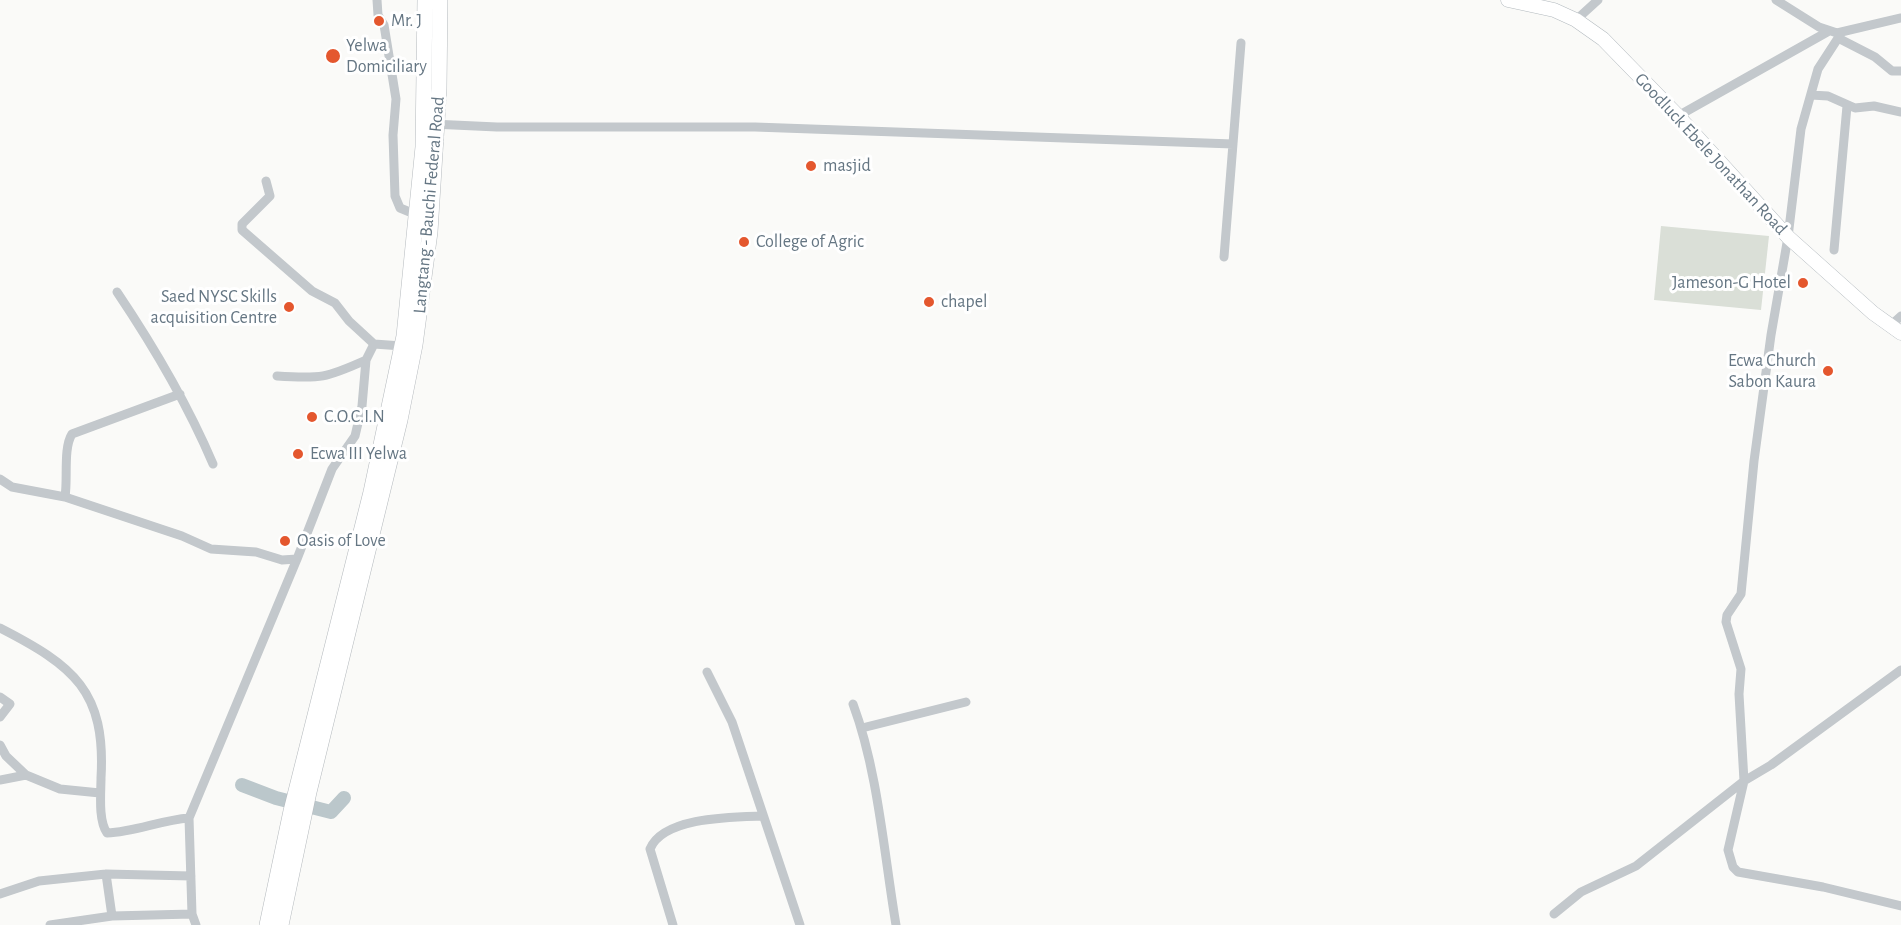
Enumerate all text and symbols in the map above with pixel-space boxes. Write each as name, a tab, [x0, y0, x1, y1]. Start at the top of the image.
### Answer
place label: Mr. J	[391, 10, 422, 32]
marker: Mr. J	[372, 14, 386, 28]
place label: Yelwa Domiciliary	[346, 35, 427, 78]
marker: Yelwa Domiciliary	[324, 47, 342, 65]
street label: Goodluck Ebele Jonathan Road	[1630, 68, 1792, 240]
street label: Langtang - Bauchi Federal Road	[409, 95, 449, 315]
place label: masjid	[823, 155, 871, 177]
marker: masjid	[804, 159, 818, 173]
place label: College of Agric	[756, 231, 864, 253]
marker: College of Agric	[737, 235, 751, 249]
place label: Jameson-G Hotel	[1672, 272, 1791, 294]
marker: Jameson-G Hotel	[1796, 276, 1810, 290]
place label: Saed NYSC Skills acquisition Centre	[151, 286, 277, 328]
place label: chapel	[941, 291, 988, 313]
marker: chapel	[922, 295, 936, 309]
marker: Saed NYSC Skills acquisition Centre	[282, 300, 296, 314]
place label: Ecwa Church Sabon Kaura	[1728, 350, 1816, 392]
marker: Ecwa Church Sabon Kaura	[1821, 364, 1835, 378]
place label: C.O.C.I.N	[324, 406, 385, 428]
marker: C.O.C.I.N	[305, 410, 319, 424]
place label: Ecwa III Yelwa	[310, 443, 407, 465]
marker: Ecwa III Yelwa	[291, 447, 305, 461]
place label: Oasis of Love	[297, 530, 386, 552]
marker: Oasis of Love	[278, 534, 292, 548]

